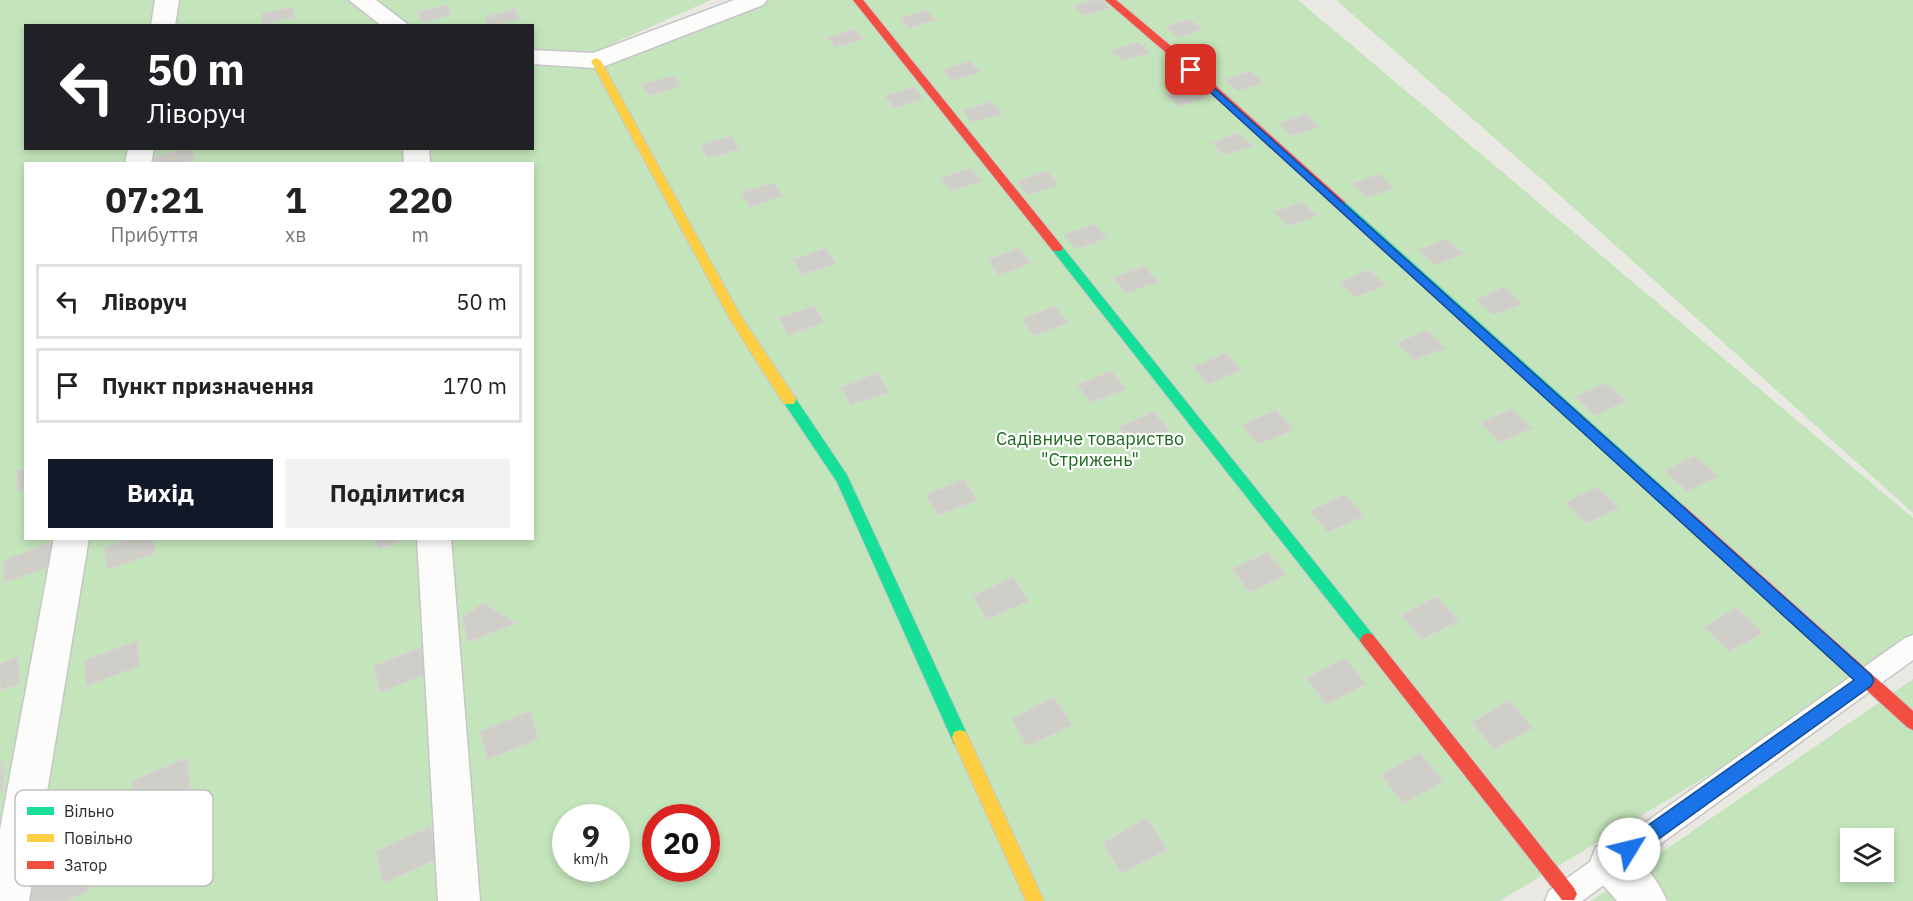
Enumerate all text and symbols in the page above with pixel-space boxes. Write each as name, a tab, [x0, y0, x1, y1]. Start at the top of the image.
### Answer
text: 50 m	[147, 42, 245, 97]
pin	[1165, 44, 1216, 95]
icon: left	[48, 48, 126, 126]
icon: arrive	[1174, 53, 1207, 86]
text: Ліворуч	[147, 95, 246, 130]
text: 07:21	[105, 176, 204, 223]
text: 1	[285, 176, 307, 223]
text: 220	[388, 176, 453, 223]
text: Прибуття	[110, 221, 199, 248]
text: хв	[285, 221, 306, 248]
text: m	[412, 221, 429, 248]
icon: left	[51, 285, 84, 318]
text: Ліворуч	[102, 287, 187, 316]
text: 50 m	[456, 287, 507, 316]
icon: arrive	[51, 369, 84, 402]
text: Пункт призначення	[102, 371, 314, 400]
text: 170 m	[443, 371, 507, 400]
park label: Садівниче товариство "Стрижень"	[996, 427, 1184, 471]
button: Вихід	[48, 459, 273, 528]
button: Поділитися	[285, 459, 510, 528]
legend	[15, 790, 213, 886]
text: Вільно	[64, 801, 114, 821]
speed limit sign: 20	[642, 804, 720, 882]
text: 9	[582, 816, 600, 855]
position arrow	[1597, 817, 1661, 881]
text: Повільно	[64, 828, 133, 848]
map controls	[1840, 828, 1894, 882]
button: layers	[1840, 828, 1894, 882]
text: km/h	[573, 849, 609, 868]
text: Затор	[64, 855, 107, 875]

